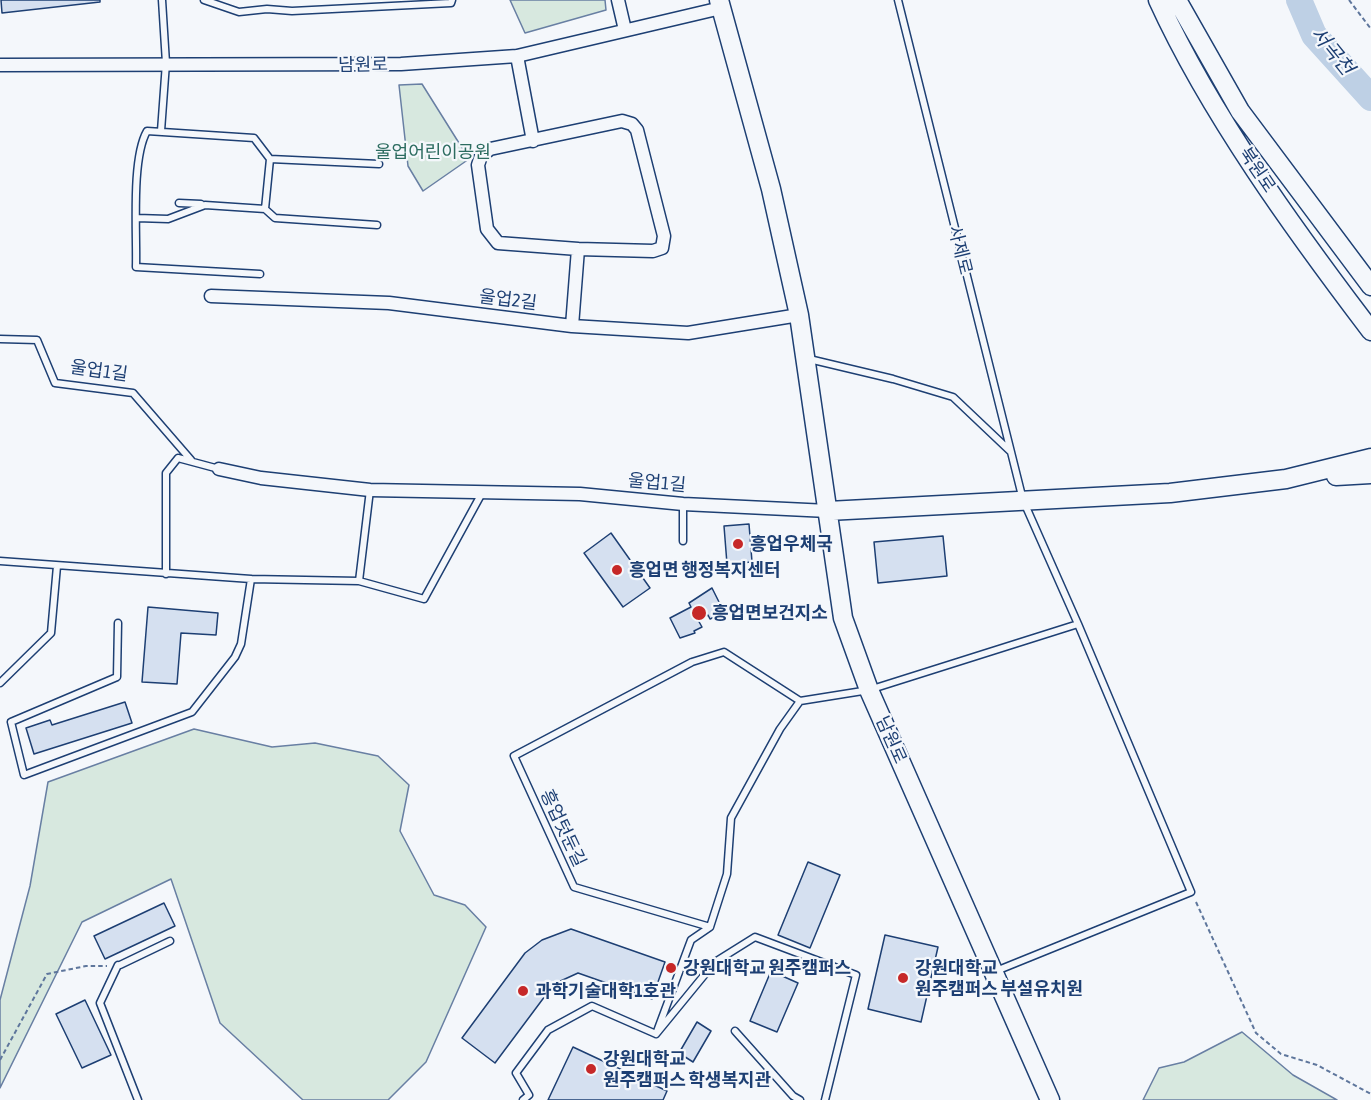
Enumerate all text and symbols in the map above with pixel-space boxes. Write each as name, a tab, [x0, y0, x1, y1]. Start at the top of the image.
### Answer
water label: 서곡천	[1305, 22, 1359, 80]
street label: 남원로	[338, 54, 388, 76]
park label: 울업어린이공원	[375, 141, 491, 163]
street label: 북원로	[1234, 143, 1280, 197]
street label: 사제로	[944, 223, 976, 277]
street label: 울업2길	[478, 286, 538, 314]
street label: 울업1길	[69, 356, 129, 386]
street label: 울업1길	[627, 470, 687, 496]
place label: 흥업우체국	[750, 533, 833, 555]
marker: 흥업우체국	[731, 537, 745, 551]
place label: 흥업면 행정복지센터	[629, 559, 781, 581]
marker: 흥업면 행정복지센터	[610, 563, 624, 577]
place label: 흥업면보건지소	[712, 602, 828, 624]
marker: 흥업면보건지소	[690, 604, 708, 622]
street label: 남원로	[871, 713, 911, 767]
street label: 흥업텃둔길	[536, 786, 590, 870]
place label: 강원대학교 원주캠퍼스	[683, 957, 851, 979]
place label: 강원대학교 원주캠퍼스 부설유치원	[915, 957, 1083, 1000]
marker: 강원대학교 원주캠퍼스	[664, 961, 678, 975]
marker: 강원대학교 원주캠퍼스 부설유치원	[896, 971, 910, 985]
place label: 과학기술대학1호관	[535, 980, 676, 1002]
marker: 과학기술대학1호관	[516, 984, 530, 998]
place label: 강원대학교 원주캠퍼스 학생복지관	[603, 1048, 771, 1090]
marker: 강원대학교 원주캠퍼스 학생복지관	[584, 1062, 598, 1076]

